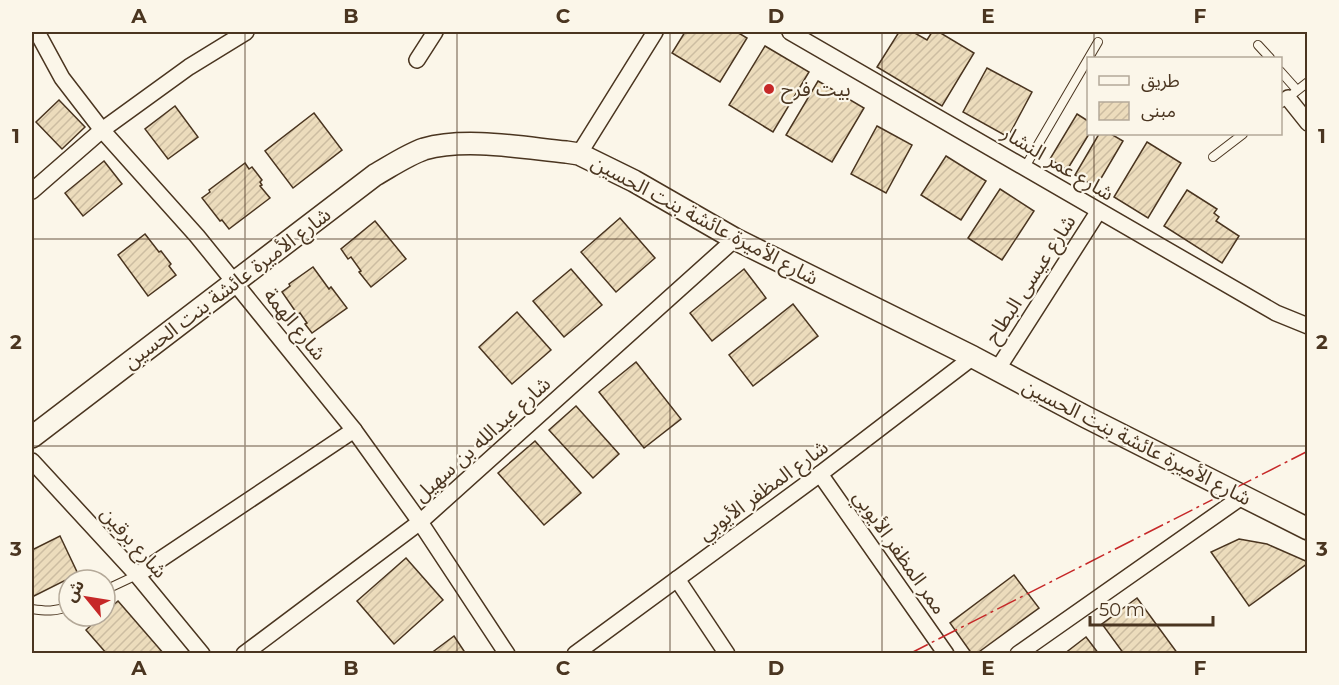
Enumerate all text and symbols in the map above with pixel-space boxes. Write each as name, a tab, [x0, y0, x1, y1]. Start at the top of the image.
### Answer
text: A	[130, 4, 147, 28]
text: B	[343, 4, 359, 28]
text: C	[556, 4, 571, 28]
text: D	[768, 4, 784, 28]
text: E	[981, 4, 995, 28]
text: F	[1194, 4, 1207, 28]
legend	[1087, 57, 1282, 135]
text: طريق	[1141, 70, 1180, 92]
place label: بيت فرح	[781, 77, 851, 104]
marker: بيت فرح	[762, 82, 776, 96]
text: مبنى	[1141, 100, 1176, 122]
street label: شارع عمر النشار	[995, 120, 1118, 208]
text: 1	[12, 124, 20, 148]
text: 1	[1318, 124, 1326, 148]
street label: شارع الأميرة عائشة بنت الحسين	[586, 150, 822, 293]
street label: شارع الأميرة عائشة بنت الحسين	[119, 202, 337, 376]
street label: شارع عيسى البطاح	[980, 210, 1083, 349]
street label: شارع الهمة	[256, 283, 331, 367]
text: 2	[10, 330, 22, 354]
text: 2	[1316, 330, 1328, 354]
street label: شارع عبدالله بن سهيل	[409, 371, 557, 509]
street label: شارع الأميرة عائشة بنت الحسين	[1017, 374, 1255, 513]
street label: شارع المظفر الأيوبي	[693, 435, 835, 548]
street label: ممر المظفر الأيوبي	[845, 485, 952, 621]
street label: شارع برقين	[93, 501, 172, 585]
text: 3	[9, 537, 22, 561]
text: 3	[1315, 537, 1328, 561]
north arrow	[57, 568, 117, 628]
text: ش	[61, 576, 88, 605]
scale bar	[1090, 589, 1213, 627]
text: 50 m	[1099, 599, 1145, 621]
text: A	[130, 656, 147, 680]
text: B	[343, 656, 359, 680]
text: C	[556, 656, 571, 680]
text: D	[768, 656, 784, 680]
text: E	[981, 656, 995, 680]
text: F	[1194, 656, 1207, 680]

